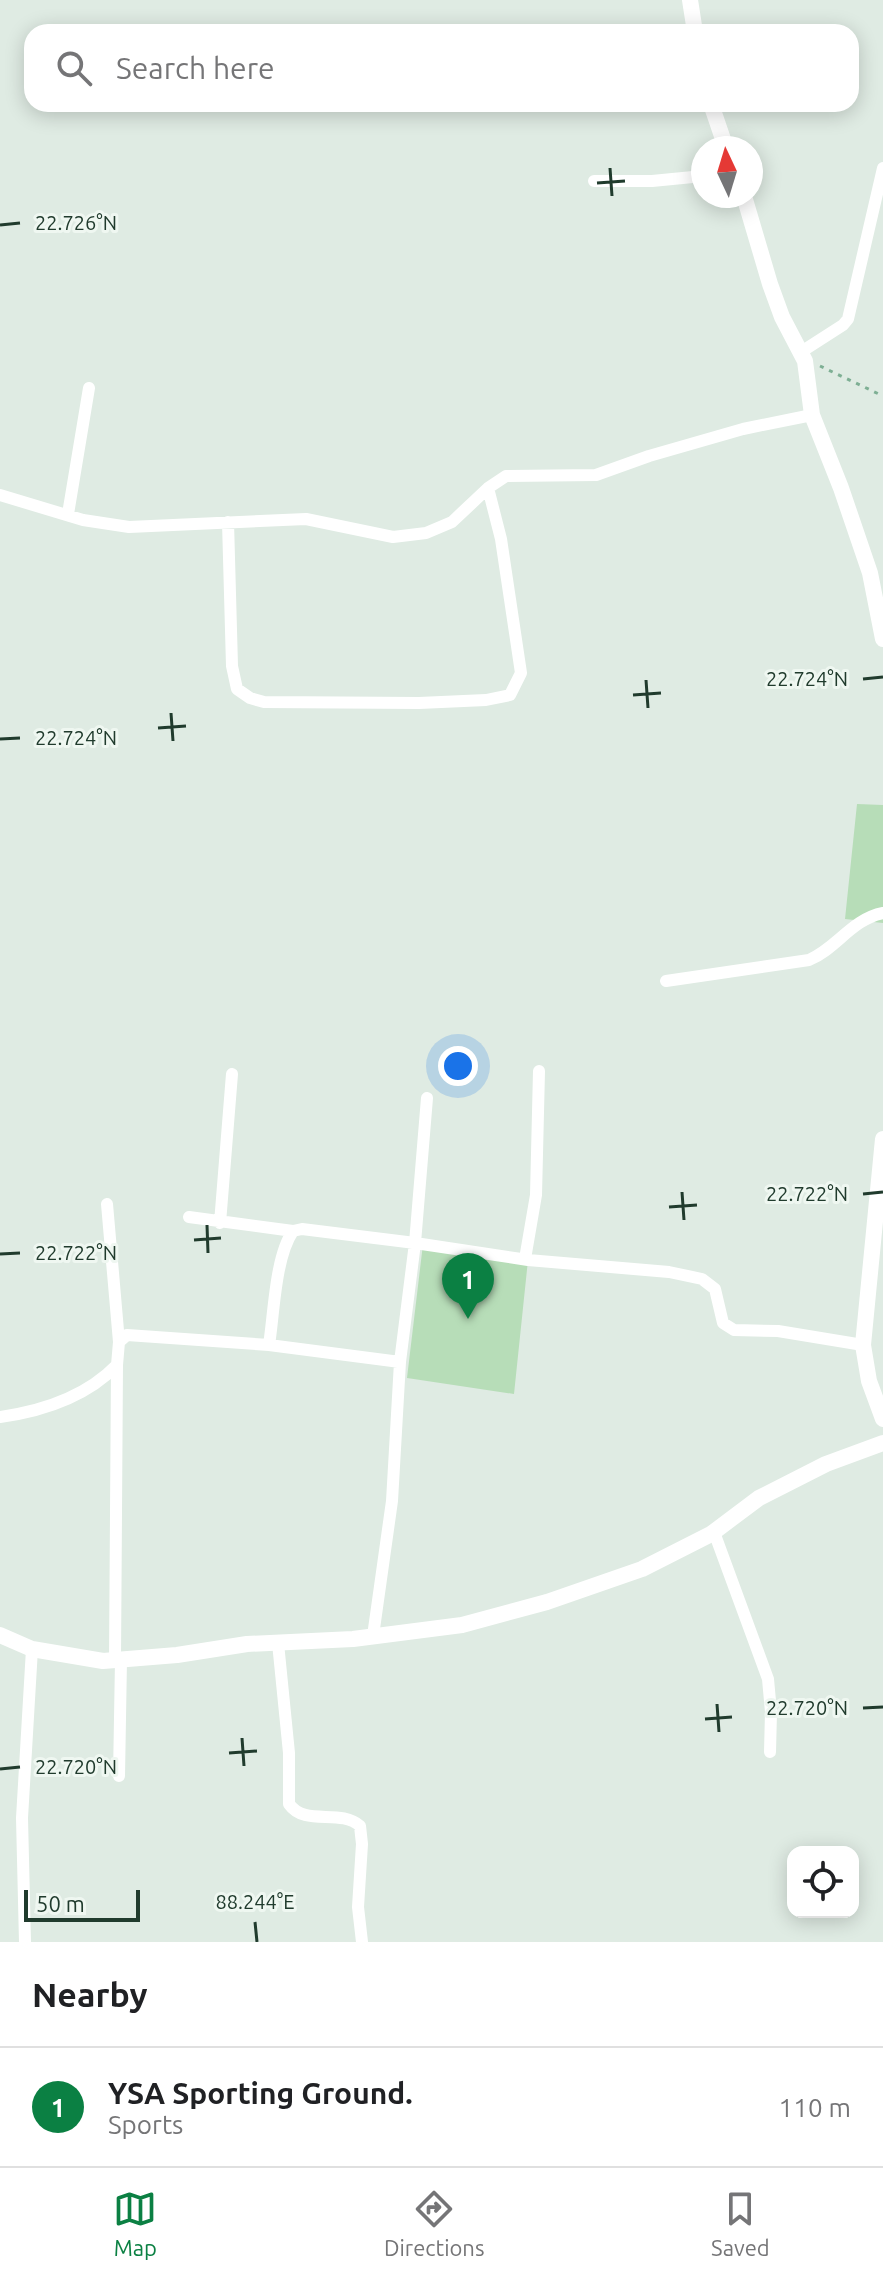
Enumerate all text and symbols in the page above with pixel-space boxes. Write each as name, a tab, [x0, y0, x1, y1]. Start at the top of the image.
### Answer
search box	[24, 24, 859, 112]
icon: search	[52, 46, 96, 90]
text: Search here	[116, 51, 275, 85]
north arrow	[691, 136, 763, 208]
text: 22.726°N	[35, 211, 117, 234]
text: 22.724°N	[766, 667, 848, 690]
text: 22.724°N	[35, 726, 117, 749]
your location	[438, 1046, 478, 1086]
text: 22.722°N	[766, 1182, 848, 1205]
text: 22.722°N	[35, 1241, 117, 1264]
pin: 1	[442, 1253, 494, 1319]
text: 22.720°N	[766, 1696, 848, 1719]
text: 22.720°N	[35, 1755, 117, 1778]
map controls	[787, 1846, 859, 1918]
button: locate	[787, 1846, 859, 1918]
scale bar	[24, 1886, 140, 1922]
text: 88.244°E	[216, 1890, 295, 1913]
text: 50 m	[36, 1891, 85, 1916]
text: Nearby	[32, 1975, 147, 2013]
text: YSA Sporting Ground.	[108, 2076, 413, 2110]
text: 1	[51, 2093, 65, 2122]
text: 110 m	[779, 2093, 851, 2122]
text: Sports	[108, 2110, 183, 2139]
tab: Map	[113, 2187, 157, 2260]
tab: Directions	[384, 2187, 484, 2260]
tab: Saved	[711, 2187, 770, 2260]

